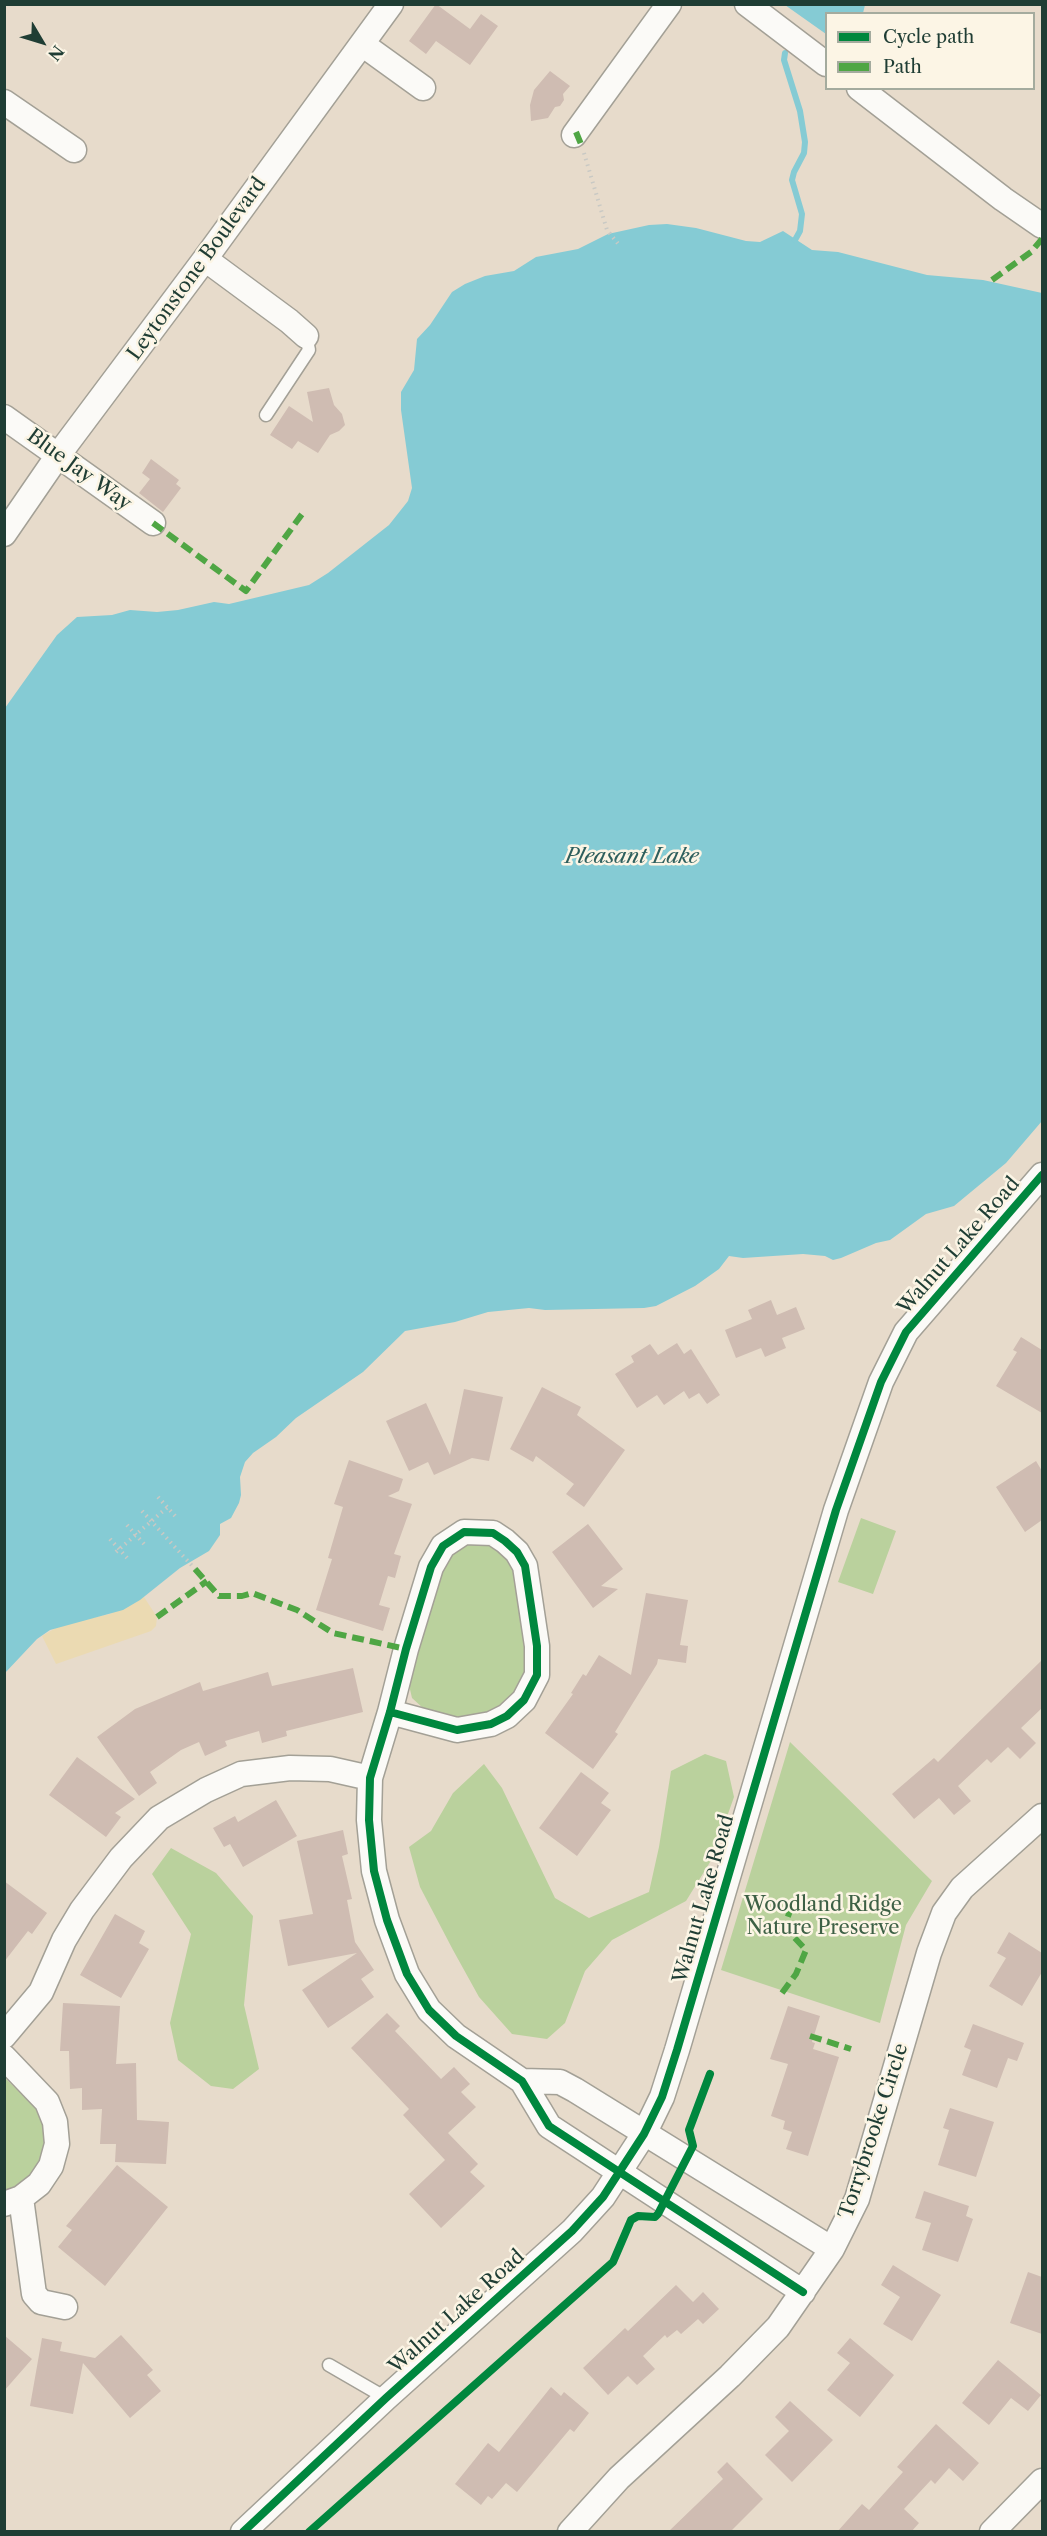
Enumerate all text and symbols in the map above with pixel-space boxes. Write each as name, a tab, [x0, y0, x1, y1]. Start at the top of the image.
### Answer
north arrow	[12, 12, 72, 72]
legend	[825, 12, 1035, 90]
text: Cycle path	[883, 26, 974, 48]
text: N	[44, 41, 68, 65]
text: Path	[883, 56, 922, 78]
street label: Leytonstone Boulevard	[123, 173, 271, 365]
street label: Blue Jay Way	[22, 424, 136, 516]
water label: Pleasant Lake	[565, 844, 699, 870]
street label: Walnut Lake Road	[893, 1172, 1025, 1320]
street label: Walnut Lake Road	[668, 1812, 740, 1986]
park label: Woodland Ridge Nature Preserve	[744, 1893, 902, 1940]
street label: Torrybrooke Circle	[834, 2040, 914, 2222]
street label: Walnut Lake Road	[384, 2245, 530, 2379]

